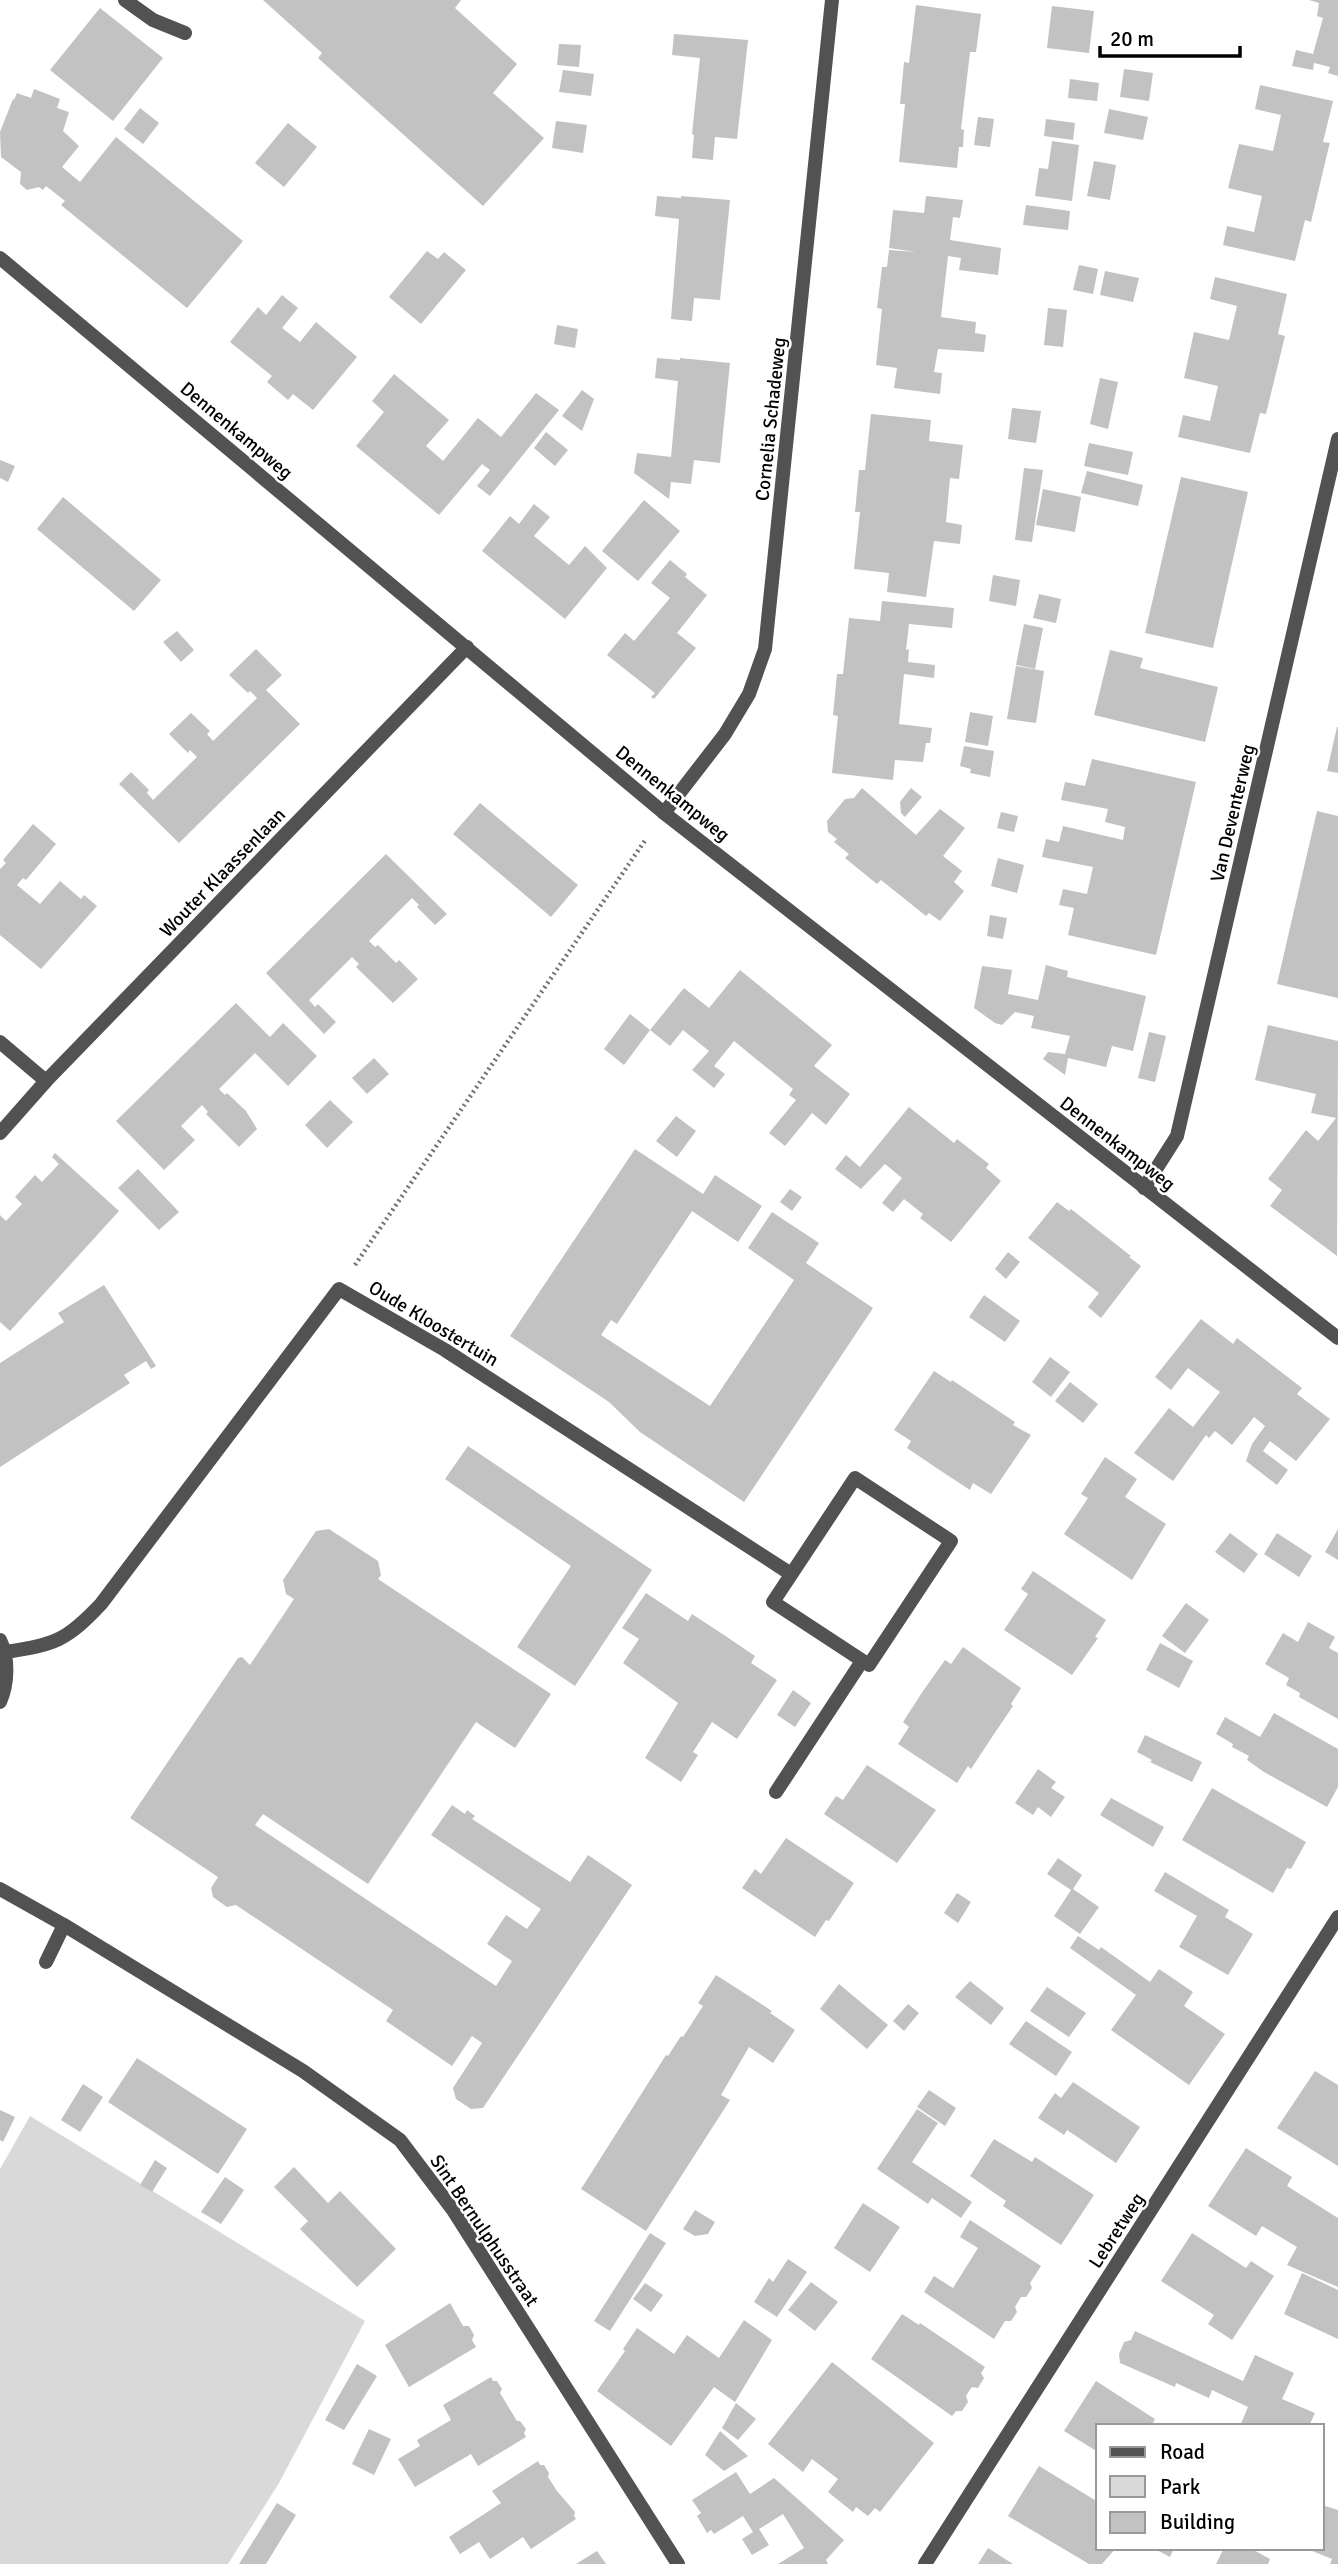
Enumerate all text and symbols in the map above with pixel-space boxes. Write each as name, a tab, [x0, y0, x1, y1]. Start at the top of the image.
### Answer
scale bar	[1100, 14, 1240, 58]
text: 20 m	[1110, 26, 1154, 52]
street label: Cornelia Schadeweg	[750, 336, 792, 502]
street label: Dennenkampweg	[175, 377, 298, 485]
street label: Dennenkampweg	[610, 740, 734, 847]
street label: Van Deventerweg	[1205, 742, 1260, 884]
street label: Wouter Klaassenlaan	[155, 803, 291, 942]
street label: Dennenkampweg	[1055, 1091, 1180, 1196]
street label: Oude Kloostertuin	[364, 1276, 503, 1372]
street label: Sint Bernulphusstraat	[424, 2150, 544, 2311]
street label: Lebretweg	[1084, 2188, 1150, 2273]
legend	[1096, 2424, 1324, 2550]
text: Road	[1160, 2439, 1205, 2465]
text: Park	[1160, 2474, 1201, 2500]
text: Building	[1160, 2509, 1235, 2535]

